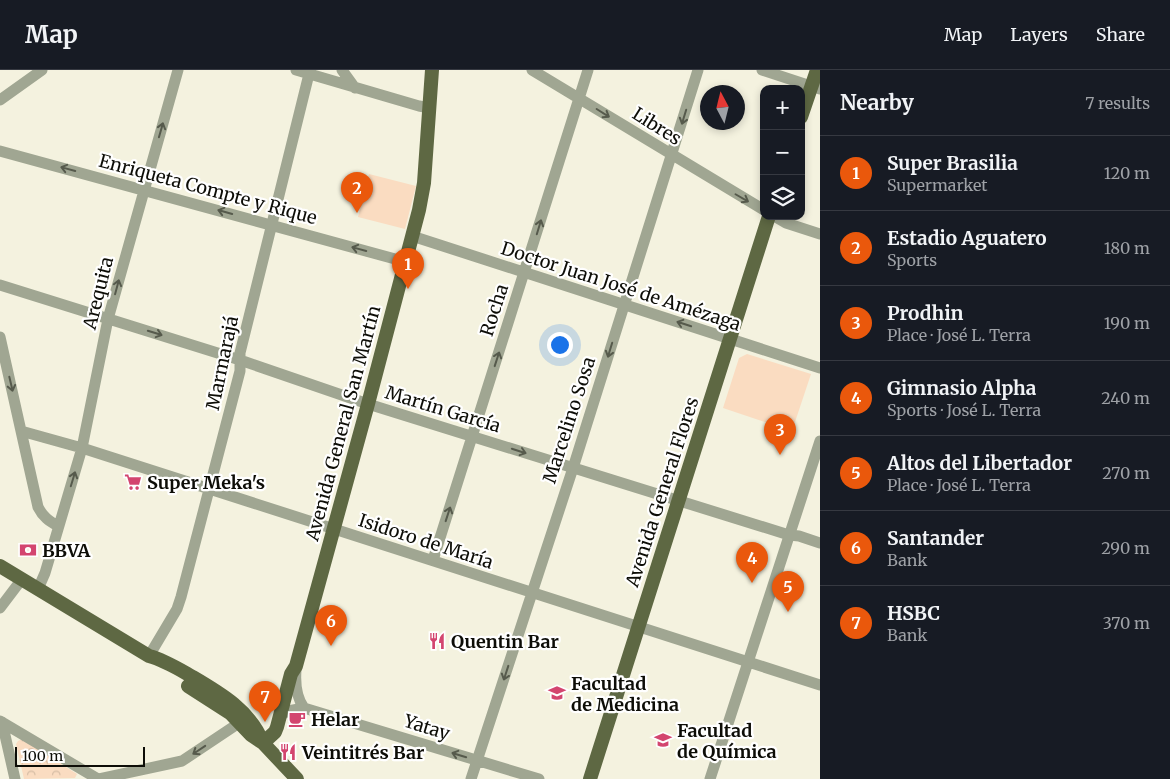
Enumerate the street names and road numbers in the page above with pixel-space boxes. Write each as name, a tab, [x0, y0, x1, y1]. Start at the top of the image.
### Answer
street label: Libres	[628, 102, 686, 150]
street label: Enriqueta Compte y Rique	[96, 149, 320, 229]
street label: Doctor Juan José de Amézaga	[498, 236, 744, 336]
street label: Arequita	[78, 254, 118, 333]
street label: Rocha	[475, 281, 513, 339]
street label: Avenida General San Martín	[300, 303, 386, 544]
street label: Marmarajá	[201, 314, 243, 412]
street label: Marcelino Sosa	[538, 354, 600, 486]
street label: Martín García	[382, 381, 504, 438]
street label: Avenida General Flores	[620, 394, 704, 591]
street label: Isidoro de María	[356, 508, 497, 574]
street label: Yatay	[400, 709, 453, 745]

